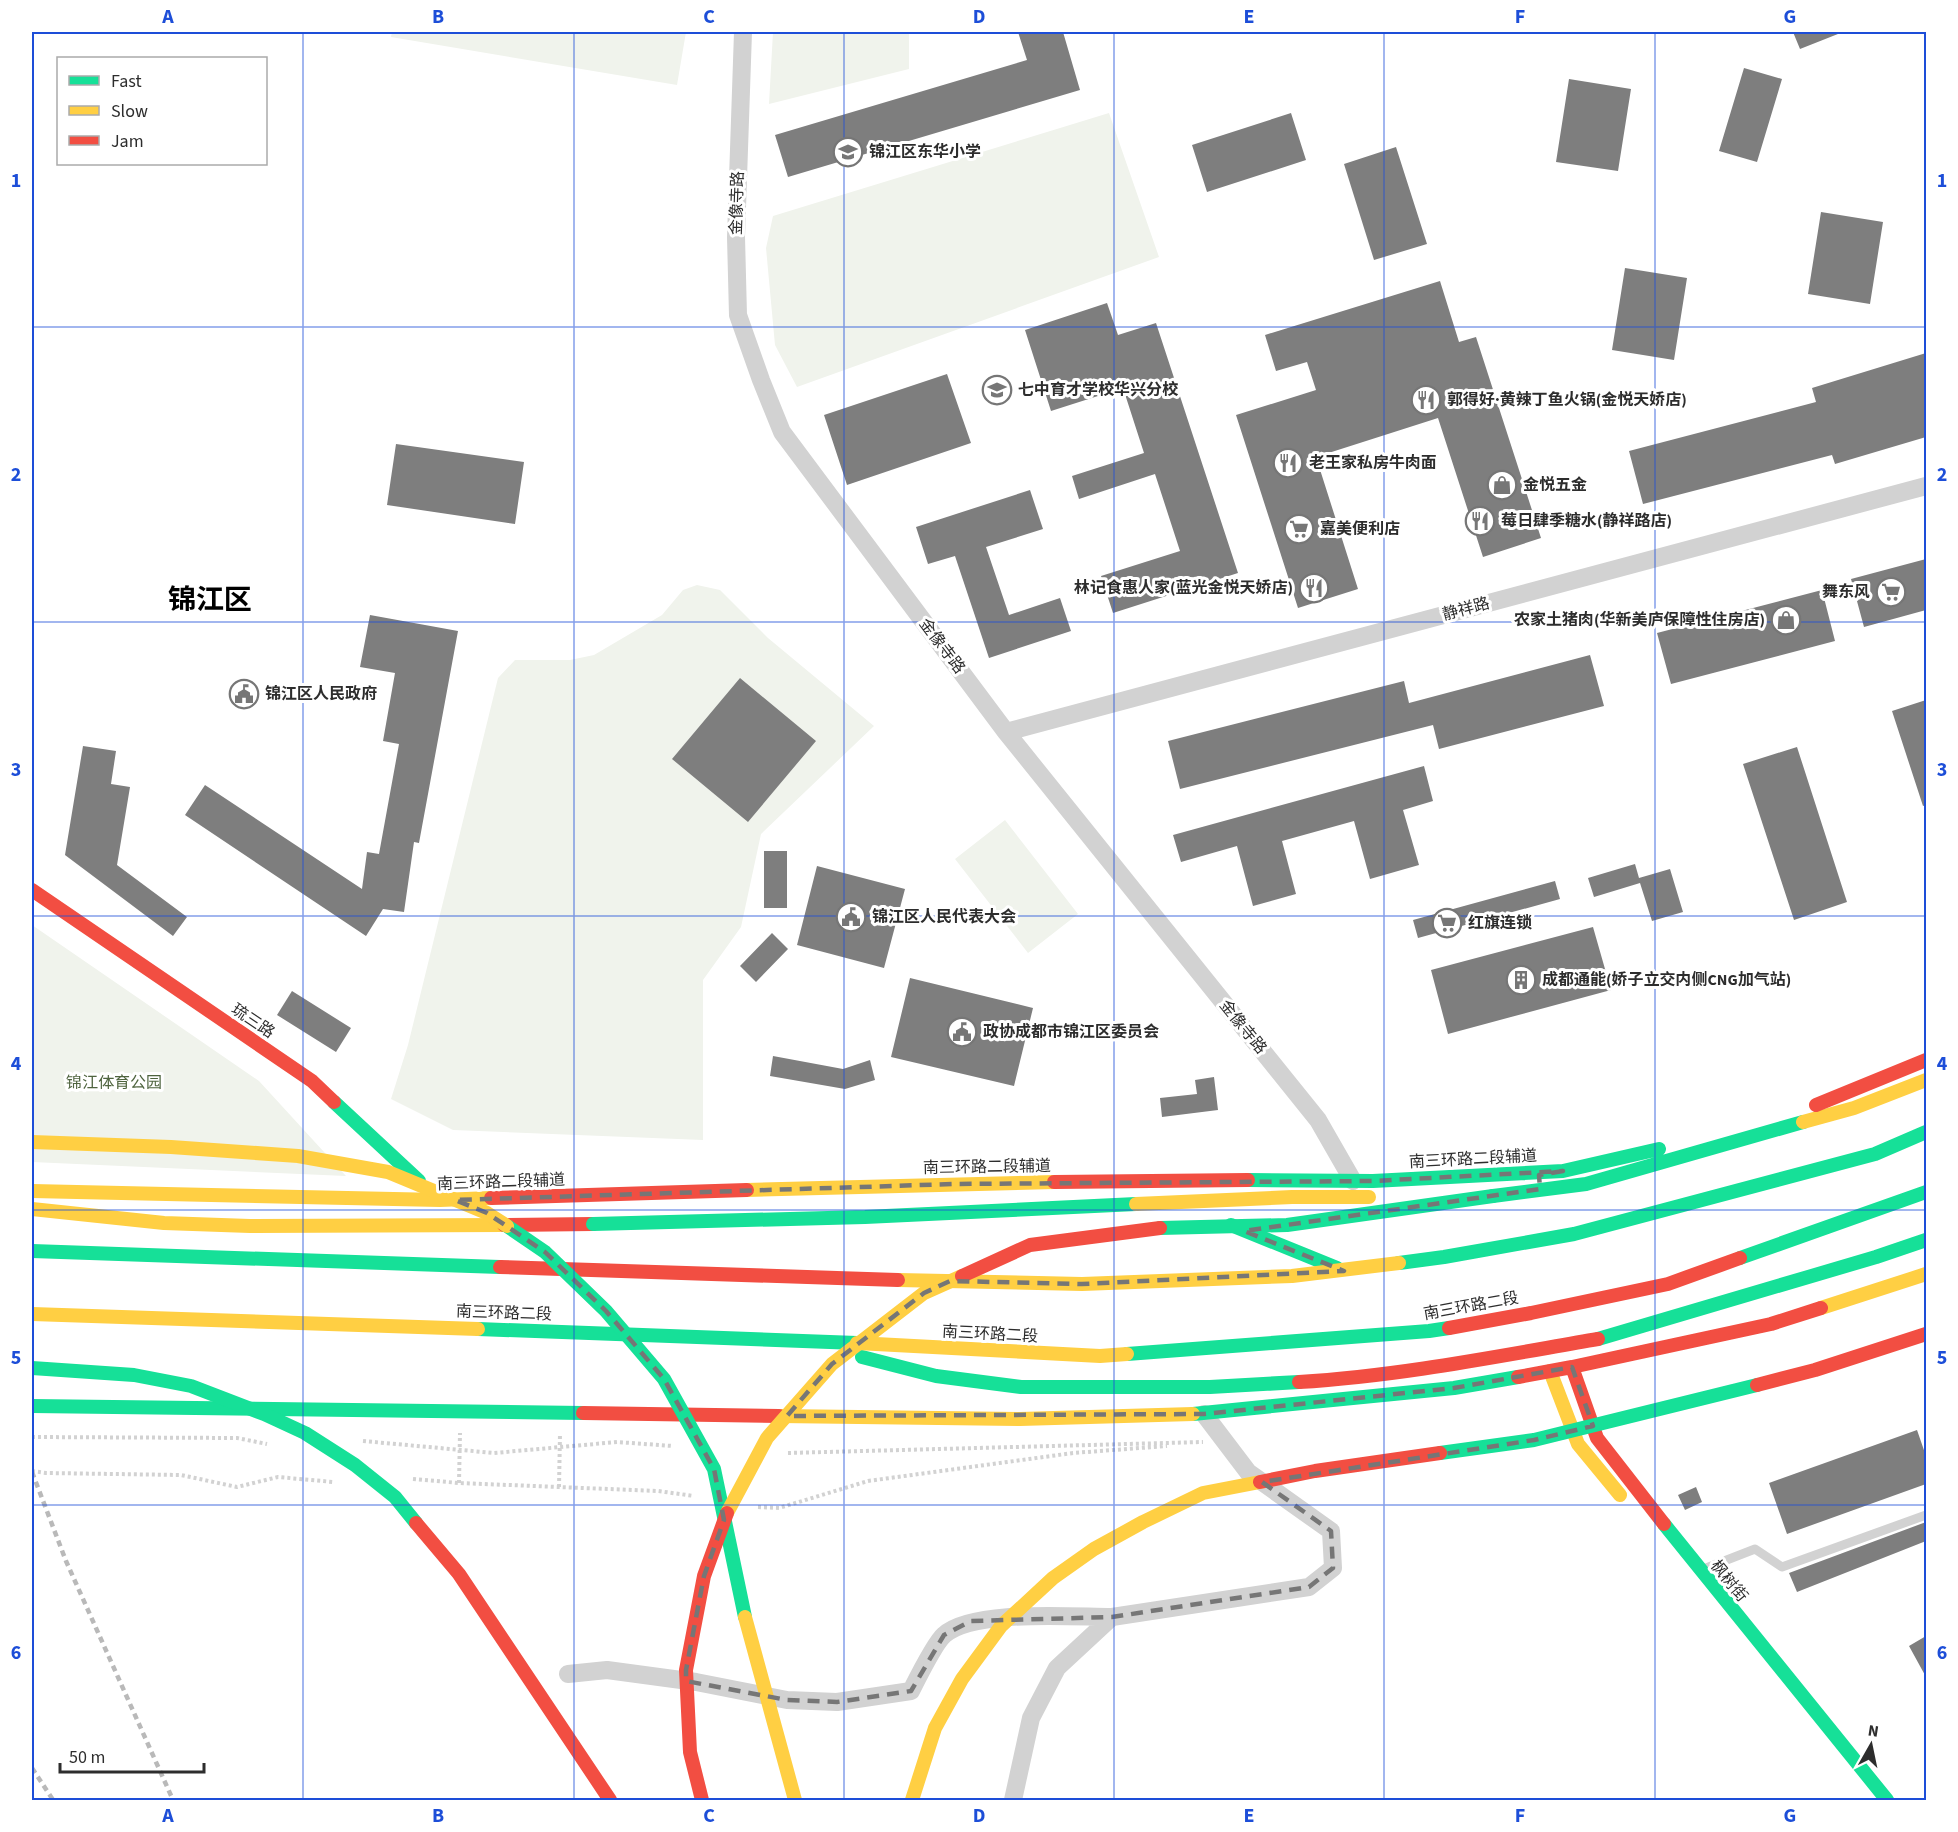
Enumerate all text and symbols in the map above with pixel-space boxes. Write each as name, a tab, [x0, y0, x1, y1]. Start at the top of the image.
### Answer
text: A	[161, 3, 174, 31]
text: B	[432, 3, 444, 31]
text: C	[703, 3, 715, 31]
text: D	[973, 3, 985, 31]
text: E	[1244, 3, 1254, 31]
text: F	[1515, 3, 1525, 31]
text: G	[1784, 3, 1796, 31]
legend	[57, 57, 267, 165]
text: Fast	[111, 69, 142, 94]
text: Slow	[111, 99, 148, 124]
text: Jam	[111, 129, 144, 154]
school or university icon: 锦江区东华小学	[832, 136, 864, 168]
place label: 锦江区东华小学	[869, 141, 981, 163]
text: 1	[11, 167, 21, 195]
text: 1	[1937, 167, 1947, 195]
street label: 金像寺路	[725, 171, 749, 235]
school or university icon: 七中育才学校华兴分校	[981, 374, 1013, 406]
place label: 七中育才学校华兴分校	[1018, 379, 1179, 401]
restaurant icon: 郭得好·黄辣丁鱼火锅(金悦天娇店)	[1410, 384, 1442, 416]
place label: 郭得好·黄辣丁鱼火锅(金悦天娇店)	[1447, 389, 1687, 411]
restaurant icon: 老王家私房牛肉面	[1272, 447, 1304, 479]
place label: 老王家私房牛肉面	[1309, 452, 1437, 474]
text: 2	[11, 461, 21, 489]
text: 2	[1937, 461, 1947, 489]
shop icon: 金悦五金	[1486, 469, 1518, 501]
place label: 金悦五金	[1523, 474, 1587, 496]
restaurant icon: 莓日肆季糖水(静祥路店)	[1464, 505, 1496, 537]
place label: 莓日肆季糖水(静祥路店)	[1501, 510, 1672, 532]
supermarket icon: 嘉美便利店	[1283, 513, 1315, 545]
place label: 嘉美便利店	[1320, 518, 1400, 540]
restaurant icon: 林记食惠人家(蓝光金悦天娇店)	[1298, 572, 1330, 604]
supermarket icon: 舞东风	[1875, 576, 1907, 608]
place label: 林记食惠人家(蓝光金悦天娇店)	[1074, 577, 1293, 599]
district label: 锦江区	[168, 580, 252, 620]
place label: 舞东风	[1822, 581, 1870, 603]
street label: 静祥路	[1440, 592, 1492, 626]
shop icon: 农家土猪肉(华新美庐保障性住房店)	[1770, 604, 1802, 636]
place label: 农家土猪肉(华新美庐保障性住房店)	[1514, 609, 1765, 631]
street label: 金像寺路	[914, 614, 970, 678]
public building icon: 锦江区人民政府	[228, 678, 260, 710]
place label: 锦江区人民政府	[265, 683, 377, 705]
text: 3	[11, 756, 21, 784]
text: 3	[1937, 756, 1947, 784]
public building icon: 锦江区人民代表大会	[835, 901, 867, 933]
place label: 锦江区人民代表大会	[872, 906, 1016, 928]
supermarket icon: 红旗连锁	[1431, 907, 1463, 939]
place label: 红旗连锁	[1468, 912, 1532, 934]
building icon: 成都通能(娇子立交内侧CNG加气站)	[1505, 964, 1537, 996]
place label: 成都通能(娇子立交内侧CNG加气站)	[1542, 969, 1791, 991]
street label: 金像寺路	[1214, 995, 1272, 1059]
street label: 琉三路	[227, 998, 279, 1044]
public building icon: 政协成都市锦江区委员会	[946, 1016, 978, 1048]
place label: 政协成都市锦江区委员会	[983, 1021, 1159, 1043]
text: 4	[11, 1050, 22, 1078]
text: 4	[1937, 1050, 1948, 1078]
park label: 锦江体育公园	[66, 1072, 162, 1094]
street label: 南三环路二段辅道	[1409, 1145, 1537, 1173]
street label: 南三环路二段辅道	[923, 1155, 1051, 1179]
street label: 南三环路二段辅道	[437, 1169, 565, 1195]
street label: 南三环路二段	[1422, 1287, 1520, 1325]
street label: 南三环路二段	[456, 1300, 552, 1326]
street label: 南三环路二段	[941, 1321, 1039, 1347]
text: 5	[11, 1344, 21, 1372]
text: 5	[1937, 1344, 1947, 1372]
street label: 枫树街	[1705, 1555, 1753, 1607]
text: 6	[11, 1639, 21, 1667]
text: 6	[1937, 1639, 1947, 1667]
north arrow	[1841, 1715, 1901, 1775]
text: N	[1866, 1719, 1880, 1743]
scale bar	[60, 1736, 204, 1774]
text: 50 m	[69, 1745, 105, 1770]
text: A	[161, 1802, 174, 1830]
text: B	[432, 1802, 444, 1830]
text: C	[703, 1802, 715, 1830]
text: D	[973, 1802, 985, 1830]
text: E	[1244, 1802, 1254, 1830]
text: F	[1515, 1802, 1525, 1830]
text: G	[1784, 1802, 1796, 1830]

